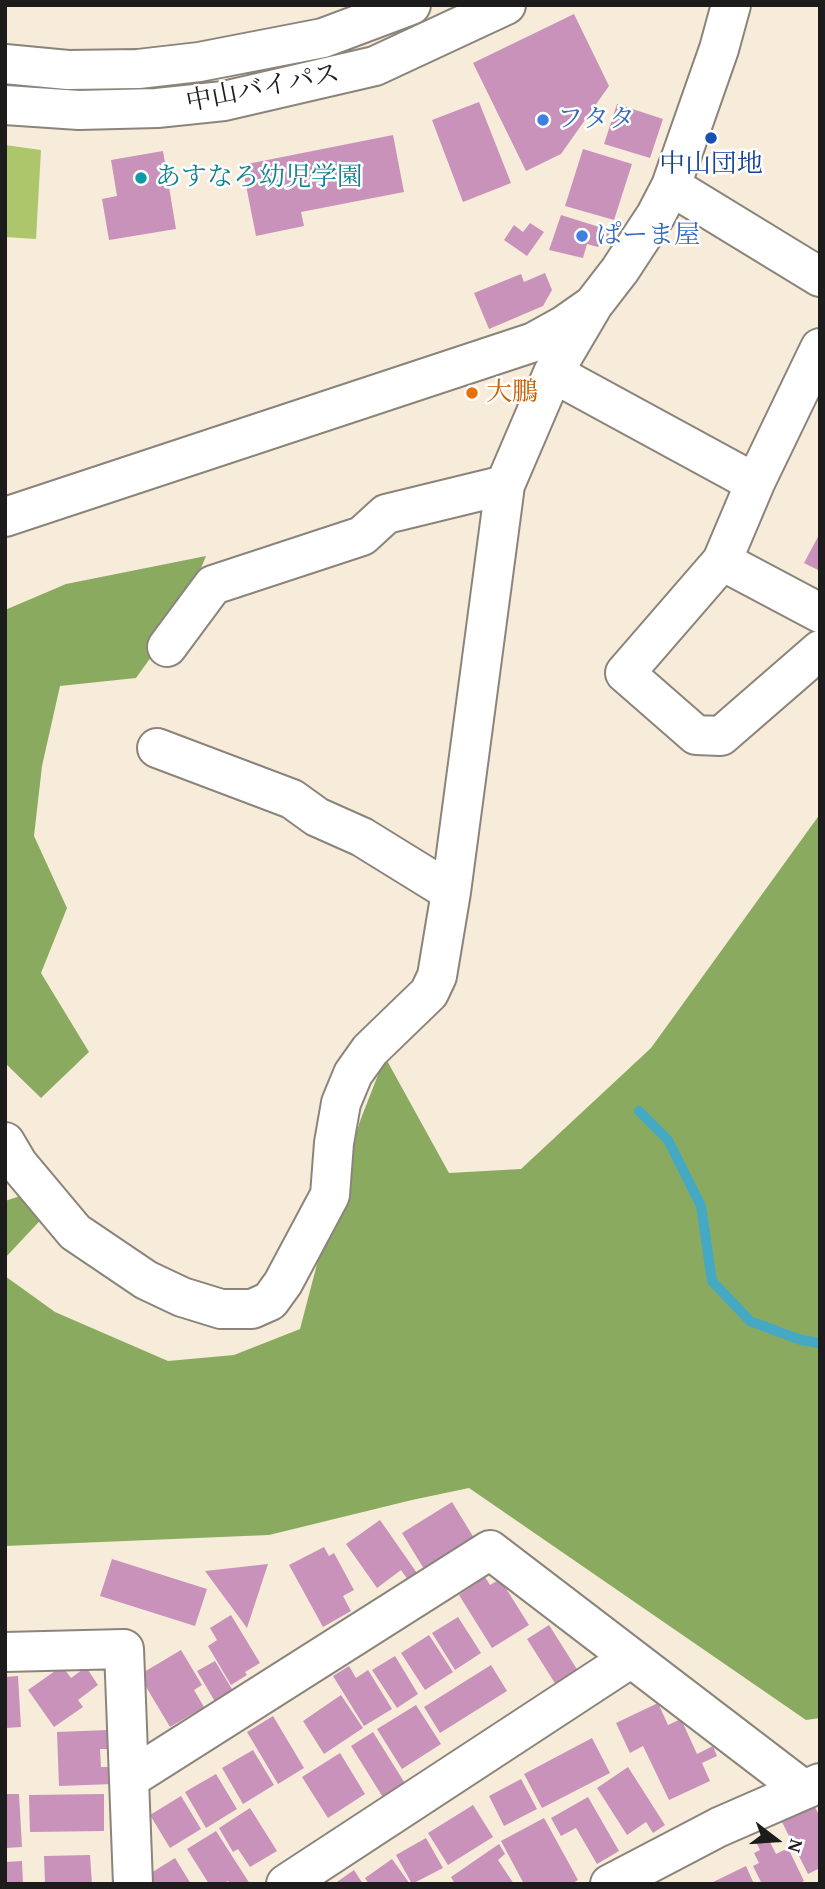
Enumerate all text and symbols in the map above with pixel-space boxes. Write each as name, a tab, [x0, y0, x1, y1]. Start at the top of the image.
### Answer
street label: 中山バイパス	[183, 59, 343, 119]
place label: フタタ	[557, 104, 635, 136]
marker: フタタ	[535, 112, 551, 128]
marker: 中山団地	[703, 130, 719, 146]
place label: 中山団地	[659, 149, 763, 181]
place label: あすなろ幼児学園	[155, 162, 363, 194]
marker: あすなろ幼児学園	[133, 170, 149, 186]
place label: ぱーま屋	[596, 220, 700, 252]
marker: ぱーま屋	[574, 228, 590, 244]
place label: 大鵬	[486, 377, 538, 409]
marker: 大鵬	[464, 385, 480, 401]
north arrow	[741, 1805, 811, 1875]
text: N	[781, 1836, 811, 1856]

